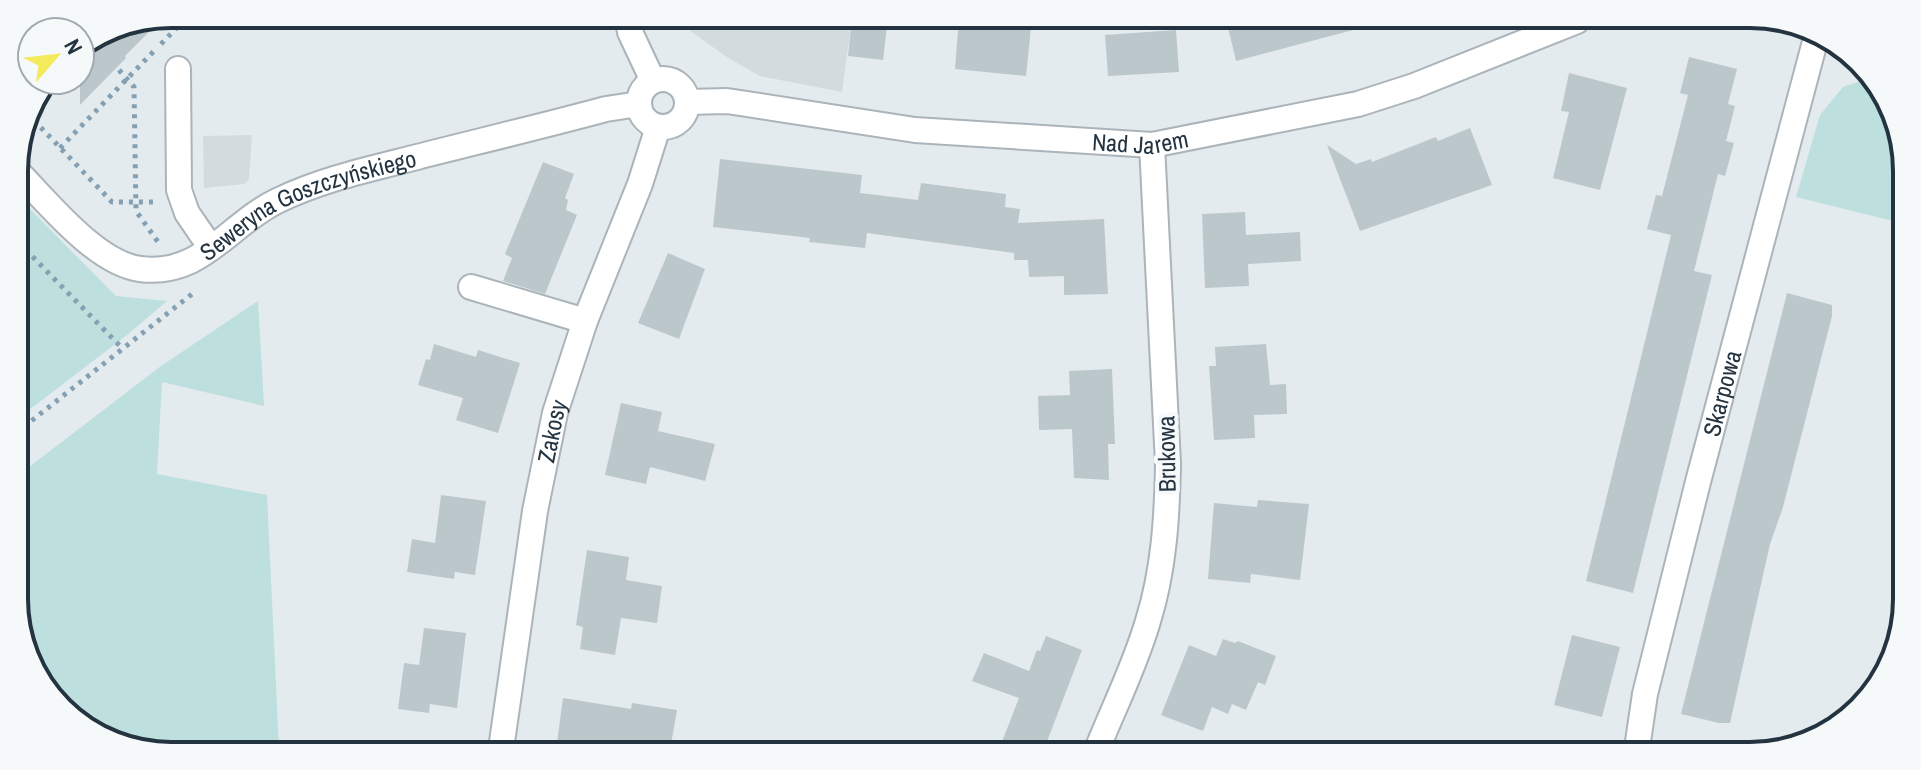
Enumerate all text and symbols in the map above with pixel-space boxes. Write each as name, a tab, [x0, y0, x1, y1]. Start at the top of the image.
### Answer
north arrow	[16, 16, 96, 96]
text: N	[57, 34, 90, 59]
street label: Nad Jarem	[1091, 122, 1191, 161]
street label: Seweryna Goszczyńskiego	[193, 142, 419, 268]
street label: Skarpowa	[1695, 347, 1748, 440]
street label: Zakosy	[529, 395, 574, 465]
street label: Brukowa	[1149, 415, 1183, 493]

